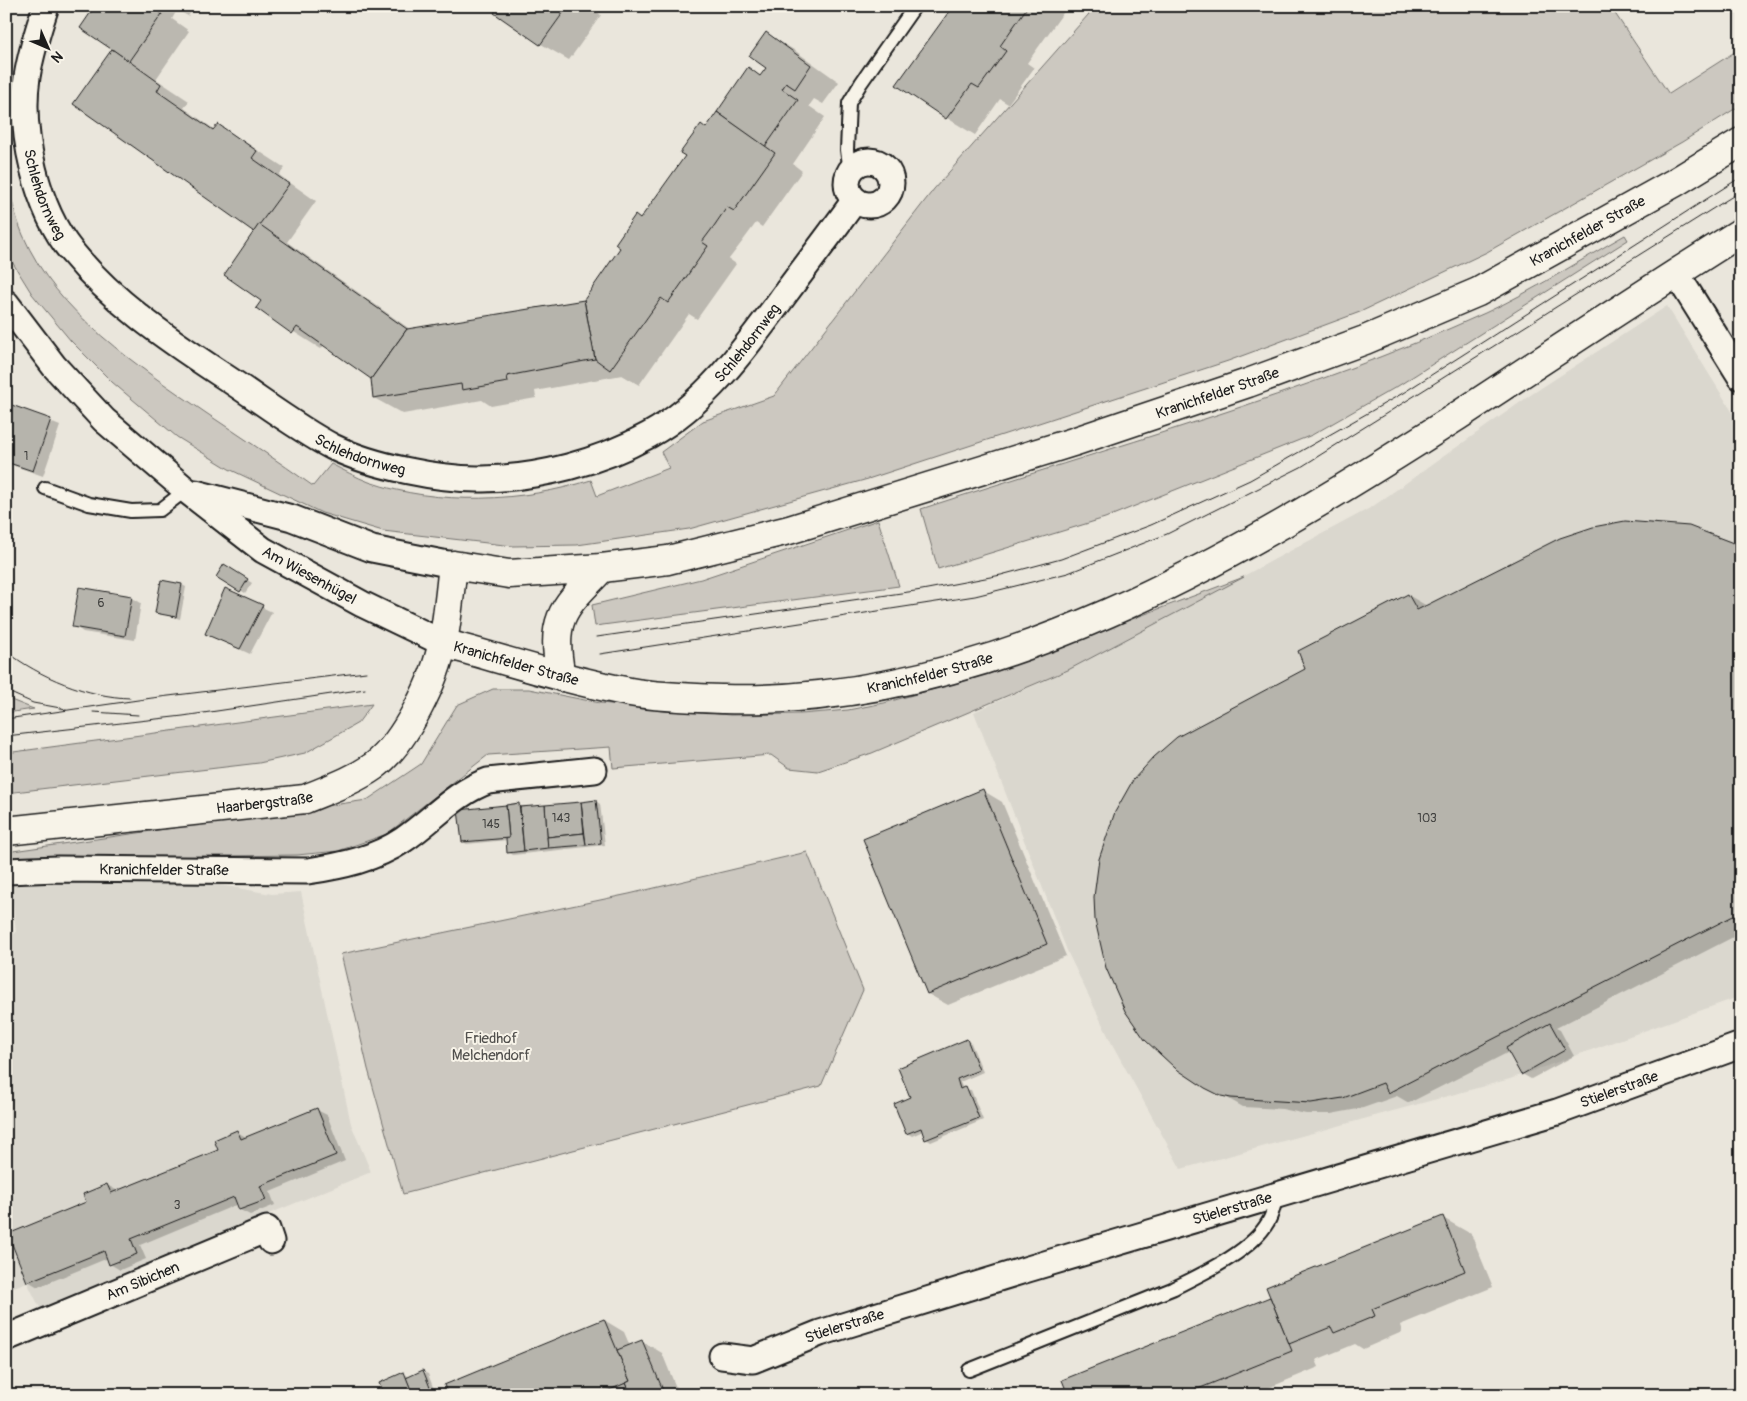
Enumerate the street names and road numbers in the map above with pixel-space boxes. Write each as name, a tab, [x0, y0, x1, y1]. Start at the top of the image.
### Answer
street label: Schlehdornweg	[19, 148, 70, 244]
street label: Kranichfelder Straße	[1527, 191, 1649, 271]
street label: Schlehdornweg	[710, 300, 785, 387]
street label: Kranichfelder Straße	[1153, 363, 1282, 423]
street label: Schlehdornweg	[311, 430, 407, 480]
street label: Am Wiesenhügel	[259, 542, 360, 609]
street label: Kranichfelder Straße	[451, 637, 581, 691]
street label: Kranichfelder Straße	[865, 649, 996, 698]
street label: Haarbergstraße	[215, 787, 317, 818]
street label: Kranichfelder Straße	[99, 860, 229, 880]
street label: Stielerstraße	[1578, 1067, 1662, 1113]
street label: Stielerstraße	[1190, 1188, 1275, 1230]
street label: Am Sibichen	[103, 1258, 182, 1305]
street label: Stielerstraße	[802, 1305, 887, 1348]

